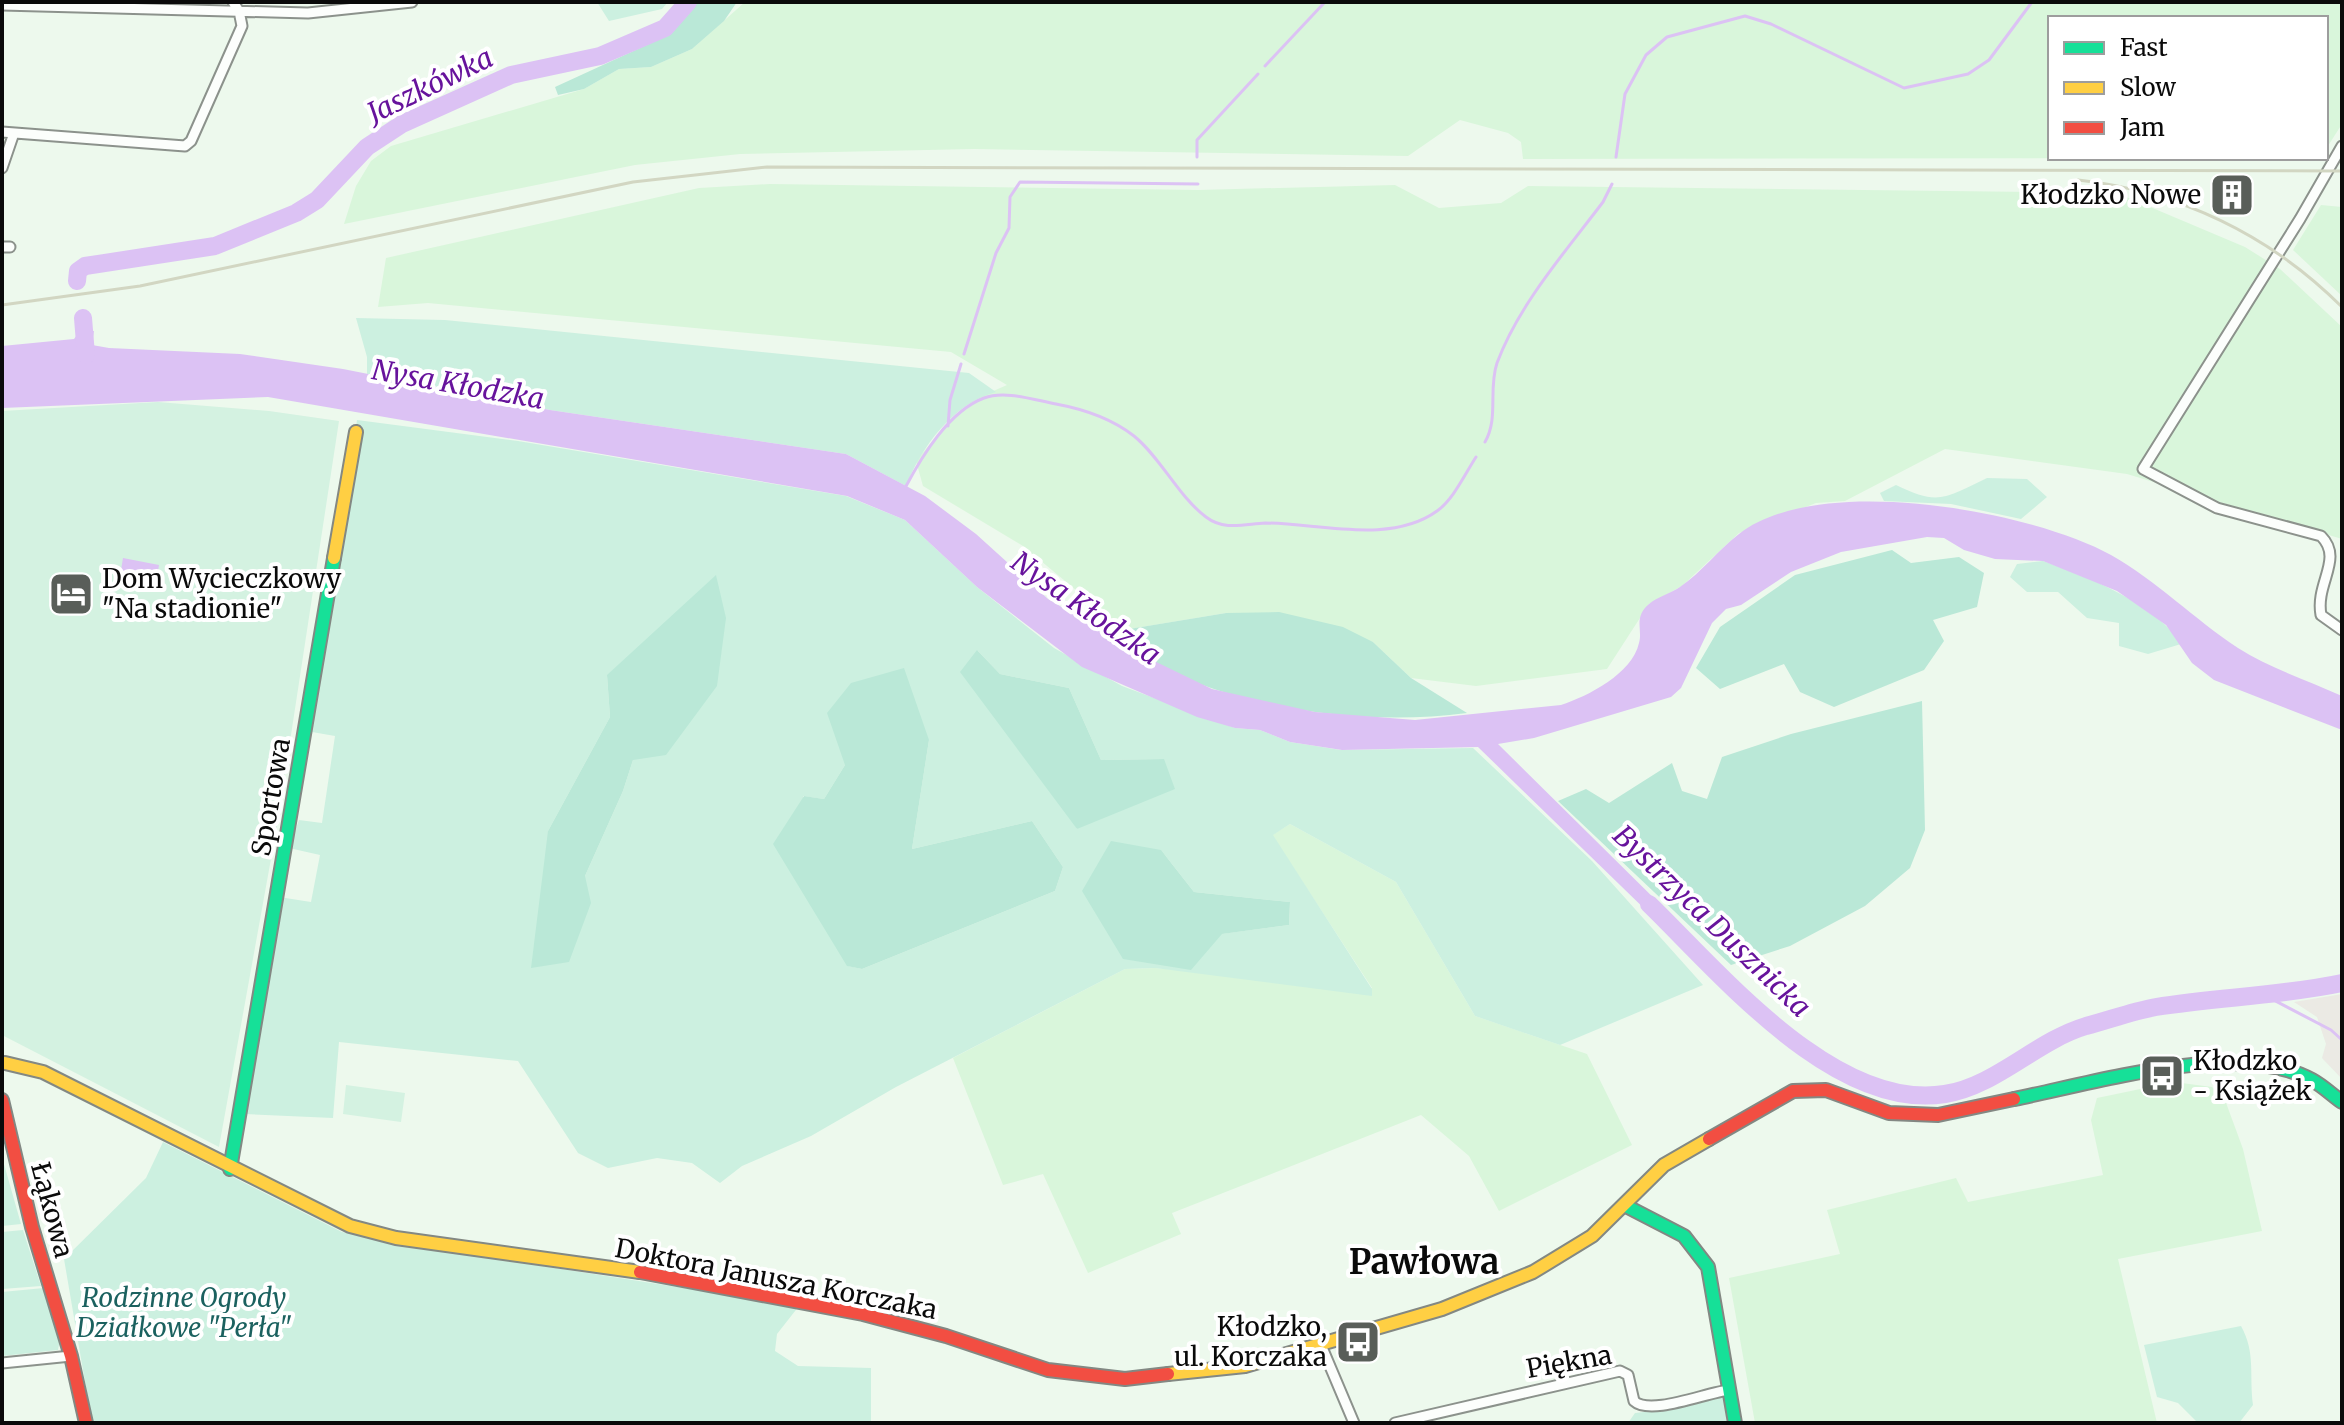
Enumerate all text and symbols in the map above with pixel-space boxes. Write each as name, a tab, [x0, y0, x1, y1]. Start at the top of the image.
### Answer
legend	[2048, 16, 2328, 160]
text: Fast	[2120, 32, 2168, 63]
water label: Jaszkówka	[359, 39, 499, 132]
text: Slow	[2120, 72, 2176, 103]
text: Jam	[2119, 112, 2165, 143]
building icon: Kłodzko Nowe	[2208, 171, 2256, 219]
place label: Kłodzko Nowe	[2020, 178, 2201, 211]
water label: Nysa Kłodzka	[369, 351, 547, 417]
water label: Nysa Kłodzka	[1004, 543, 1168, 673]
place label: Dom Wycieczkowy "Na stadionie"	[102, 562, 342, 625]
hotel icon: Dom Wycieczkowy "Na stadionie"	[47, 570, 95, 618]
street label: Sportowa	[244, 735, 297, 858]
water label: Bystrzyca Dusznicka	[1606, 817, 1818, 1025]
place label: Kłodzko - Książek	[2193, 1044, 2312, 1107]
bus stop icon: Kłodzko - Książek	[2138, 1052, 2186, 1100]
street label: Łąkowa	[24, 1158, 81, 1261]
street label: Doktora Janusza Korczaka	[612, 1231, 940, 1326]
district label: Pawłowa	[1349, 1241, 1499, 1283]
park label: Rodzinne Ogrody Działkowe "Perła"	[75, 1281, 292, 1344]
place label: Kłodzko, ul. Korczaka	[1174, 1310, 1327, 1373]
bus stop icon: Kłodzko, ul. Korczaka	[1334, 1318, 1382, 1366]
street label: Piękna	[1524, 1338, 1614, 1385]

